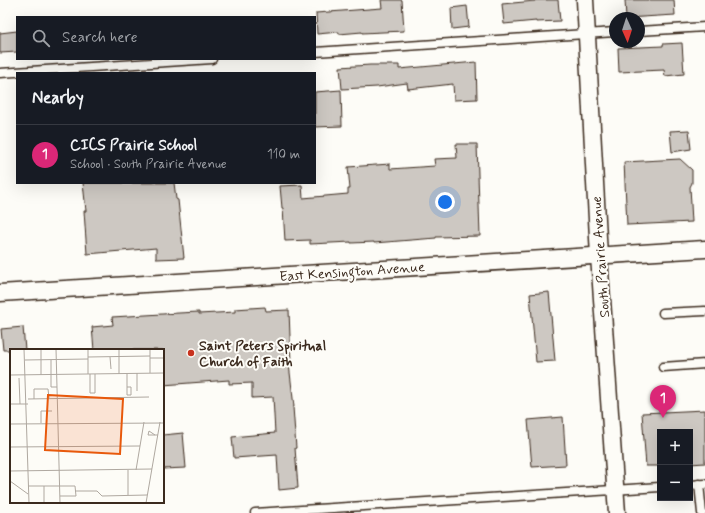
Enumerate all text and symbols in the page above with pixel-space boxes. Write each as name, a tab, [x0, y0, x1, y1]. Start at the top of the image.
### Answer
north arrow	[609, 12, 645, 48]
search box	[16, 16, 316, 60]
icon: search	[30, 27, 52, 49]
text: Search here	[62, 28, 138, 48]
text: Nearby	[32, 87, 84, 109]
text: CICS Prairie School	[70, 136, 197, 156]
text: 1	[42, 146, 48, 163]
text: 110 m	[267, 146, 300, 163]
text: School · South Prairie Avenue	[70, 156, 227, 173]
your location	[435, 192, 455, 212]
street label: South Prairie Avenue	[588, 196, 614, 318]
street label: East Kensington Avenue	[279, 258, 426, 288]
place label: Saint Peters Spiritual Church of Faith	[199, 337, 326, 371]
marker: Saint Peters Spiritual Church of Faith	[186, 348, 196, 358]
inset map	[10, 349, 164, 503]
pin: 1	[650, 385, 676, 418]
map controls	[657, 429, 693, 501]
button: +	[657, 429, 693, 465]
button: −	[657, 465, 693, 501]

